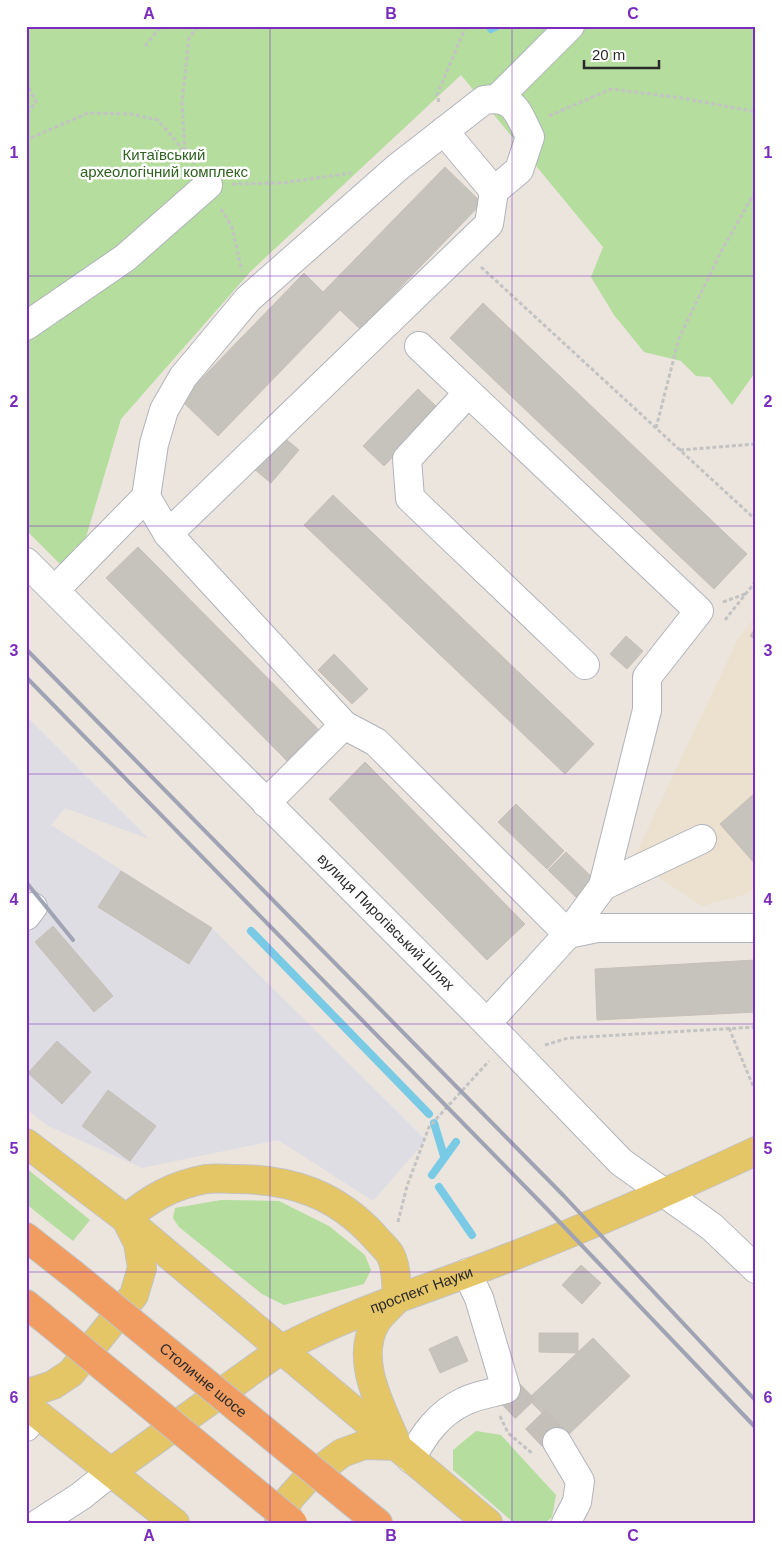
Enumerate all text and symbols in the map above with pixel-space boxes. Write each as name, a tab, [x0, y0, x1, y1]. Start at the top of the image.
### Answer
text: A	[143, 5, 155, 22]
text: B	[385, 5, 397, 22]
text: C	[627, 5, 639, 22]
scale bar	[584, 38, 660, 70]
text: 20 m	[592, 46, 625, 63]
text: 1	[10, 144, 19, 161]
text: 1	[764, 144, 773, 161]
park label: Китаївський археологічний комплекс	[80, 146, 249, 180]
text: 2	[10, 393, 19, 410]
text: 2	[764, 393, 773, 410]
text: 3	[10, 642, 19, 659]
text: 3	[764, 642, 773, 659]
street label: вулиця Пирогівський Шлях	[314, 850, 459, 994]
text: 4	[10, 891, 19, 908]
text: 4	[764, 891, 773, 908]
text: 5	[10, 1140, 19, 1157]
text: 5	[764, 1140, 773, 1157]
street label: проспект Науки	[367, 1263, 475, 1316]
street label: Столичне шосе	[156, 1339, 250, 1421]
text: 6	[10, 1389, 19, 1406]
text: 6	[764, 1389, 773, 1406]
text: A	[143, 1527, 155, 1544]
text: B	[385, 1527, 397, 1544]
text: C	[627, 1527, 639, 1544]

